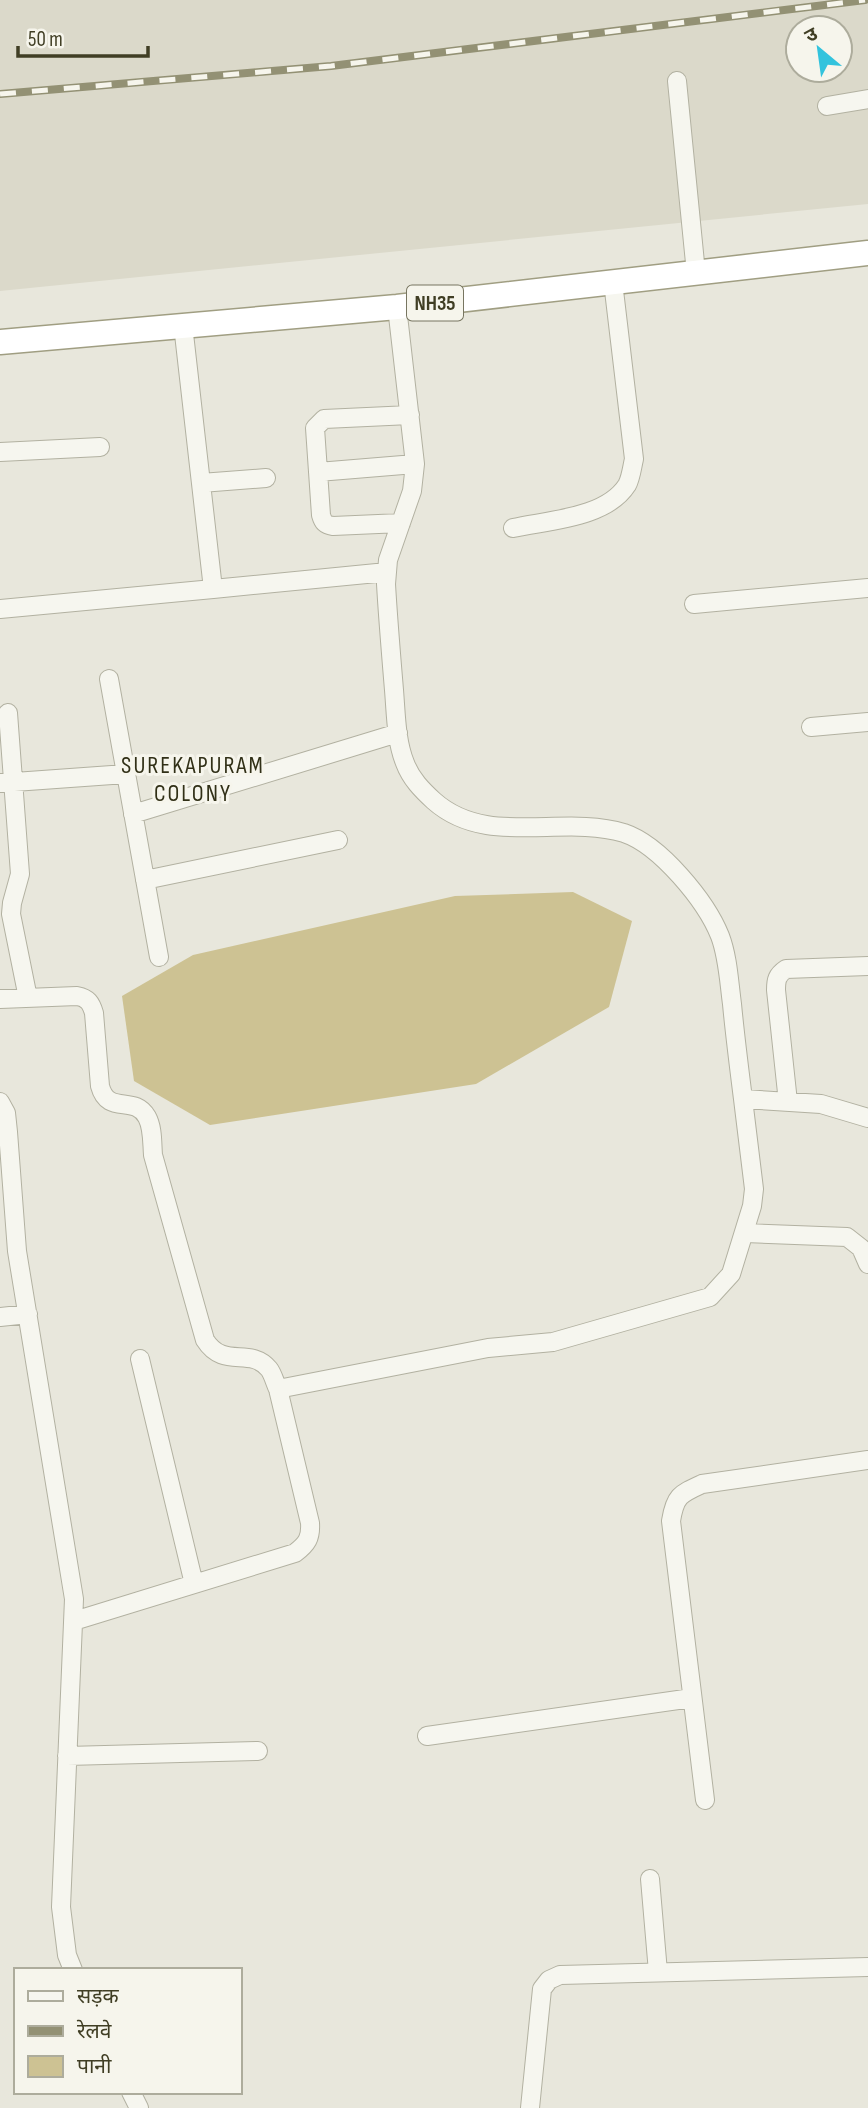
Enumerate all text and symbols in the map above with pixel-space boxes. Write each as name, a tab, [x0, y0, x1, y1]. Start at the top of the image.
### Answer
scale bar	[18, 14, 147, 58]
north arrow	[784, 14, 854, 84]
text: उ	[801, 22, 823, 48]
text: 50 m	[28, 27, 63, 52]
road number: NH35	[407, 286, 463, 320]
district label: SUREKAPURAM COLONY	[121, 751, 265, 808]
legend	[14, 1968, 242, 2094]
text: सड़क	[77, 1984, 119, 2009]
text: रेलवे	[76, 2019, 112, 2044]
text: पानी	[77, 2054, 112, 2079]

